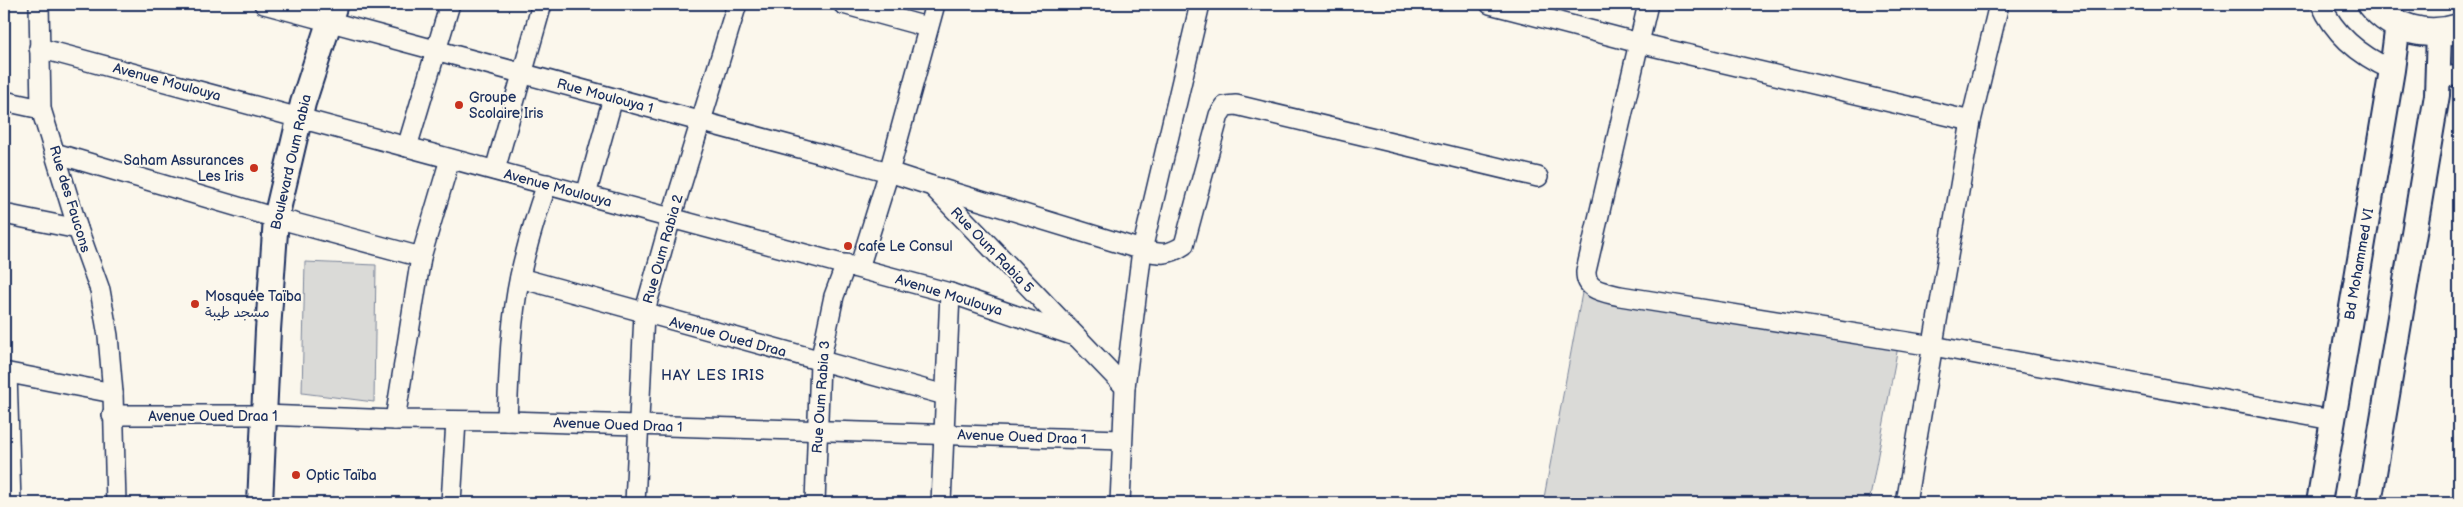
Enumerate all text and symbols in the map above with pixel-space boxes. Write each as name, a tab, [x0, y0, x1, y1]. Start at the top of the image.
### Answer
street label: Avenue Moulouya	[111, 59, 223, 105]
street label: Rue Moulouya 1	[555, 75, 655, 117]
place label: Groupe Scolaire Iris	[469, 89, 544, 122]
street label: Boulevard Oum Rabia	[267, 93, 315, 231]
marker: Groupe Scolaire Iris	[453, 99, 465, 111]
street label: Rue des Faucons	[46, 144, 94, 254]
place label: Saham Assurances Les Iris	[124, 152, 244, 185]
marker: Saham Assurances Les Iris	[248, 162, 260, 174]
street label: Avenue Moulouya	[502, 165, 614, 211]
street label: Rue Oum Rabia 2	[639, 192, 687, 305]
street label: Rue Oum Rabia 5	[947, 204, 1037, 296]
street label: Bd Mohammed VI	[2341, 207, 2377, 321]
place label: cafe Le Consul	[858, 238, 953, 255]
marker: cafe Le Consul	[842, 240, 854, 252]
street label: Avenue Moulouya	[893, 271, 1005, 319]
place label: Mosquée Taïba مسجد طيبة	[205, 288, 302, 321]
marker: Mosquée Taïba مسجد طيبة	[189, 298, 201, 310]
street label: Avenue Oued Draa	[668, 313, 788, 361]
street label: Rue Oum Rabia 3	[809, 340, 833, 454]
district label: HAY LES IRIS	[661, 366, 765, 385]
street label: Avenue Oued Draa 1	[148, 408, 278, 425]
street label: Avenue Oued Draa 1	[553, 414, 683, 436]
street label: Avenue Oued Draa 1	[957, 426, 1087, 448]
place label: Optic Taïba	[306, 467, 377, 484]
marker: Optic Taïba	[290, 469, 302, 481]

